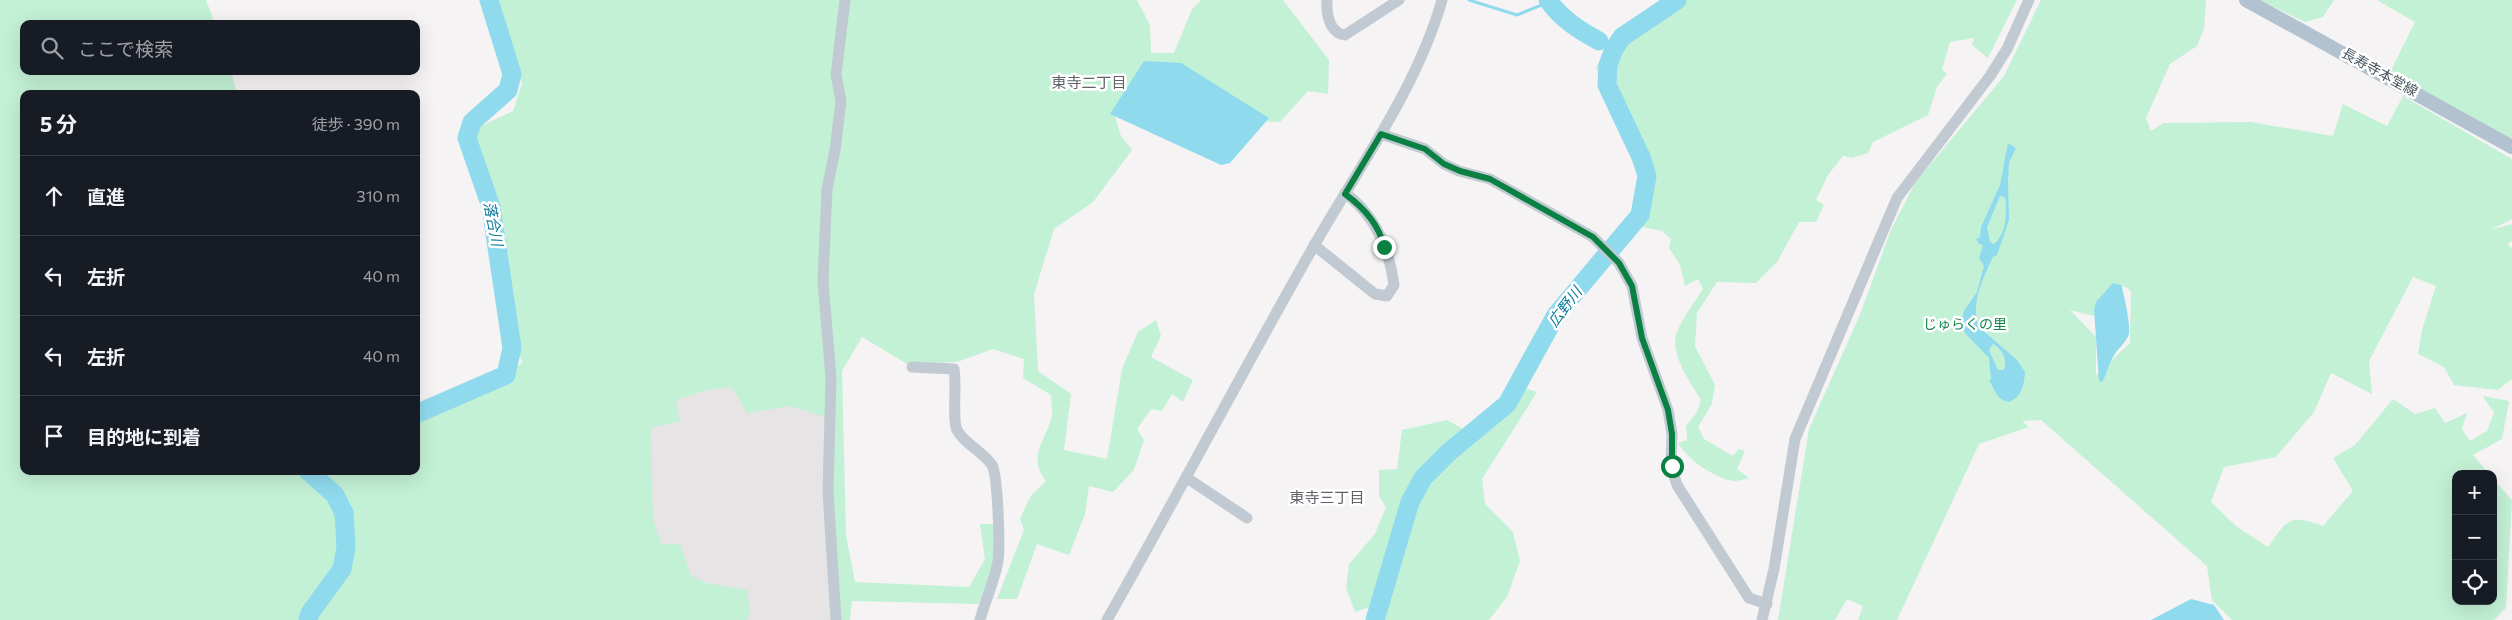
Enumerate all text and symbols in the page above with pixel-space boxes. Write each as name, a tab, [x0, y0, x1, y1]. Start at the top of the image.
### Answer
search box	[20, 20, 420, 75]
icon: search	[38, 34, 66, 62]
text: ここで検索	[78, 37, 173, 60]
street label: 長寿寺本堂線	[2339, 44, 2421, 99]
district label: 東寺二丁目	[1051, 73, 1127, 91]
text: 5 分	[40, 111, 77, 136]
text: 徒歩 · 390 m	[312, 114, 400, 133]
icon: ahead	[40, 182, 68, 210]
text: 直進	[87, 185, 125, 208]
text: 310 m	[357, 186, 400, 205]
water label: 落合川	[481, 200, 507, 250]
route end	[1373, 236, 1396, 259]
icon: left	[40, 262, 68, 290]
text: 左折	[87, 265, 125, 288]
text: 40 m	[363, 266, 400, 285]
water label: 広野川	[1543, 281, 1586, 330]
park label: じゅらくの里	[1923, 315, 2007, 332]
icon: left	[40, 342, 68, 370]
text: 左折	[87, 345, 125, 368]
text: 40 m	[363, 346, 400, 365]
icon: arrive	[40, 422, 68, 450]
text: 目的地に到着	[87, 425, 201, 448]
route start	[1661, 455, 1684, 478]
map controls	[2452, 470, 2497, 605]
button: +	[2452, 470, 2497, 515]
district label: 東寺三丁目	[1289, 488, 1365, 506]
button: −	[2452, 515, 2497, 560]
button: locate	[2452, 560, 2497, 605]

